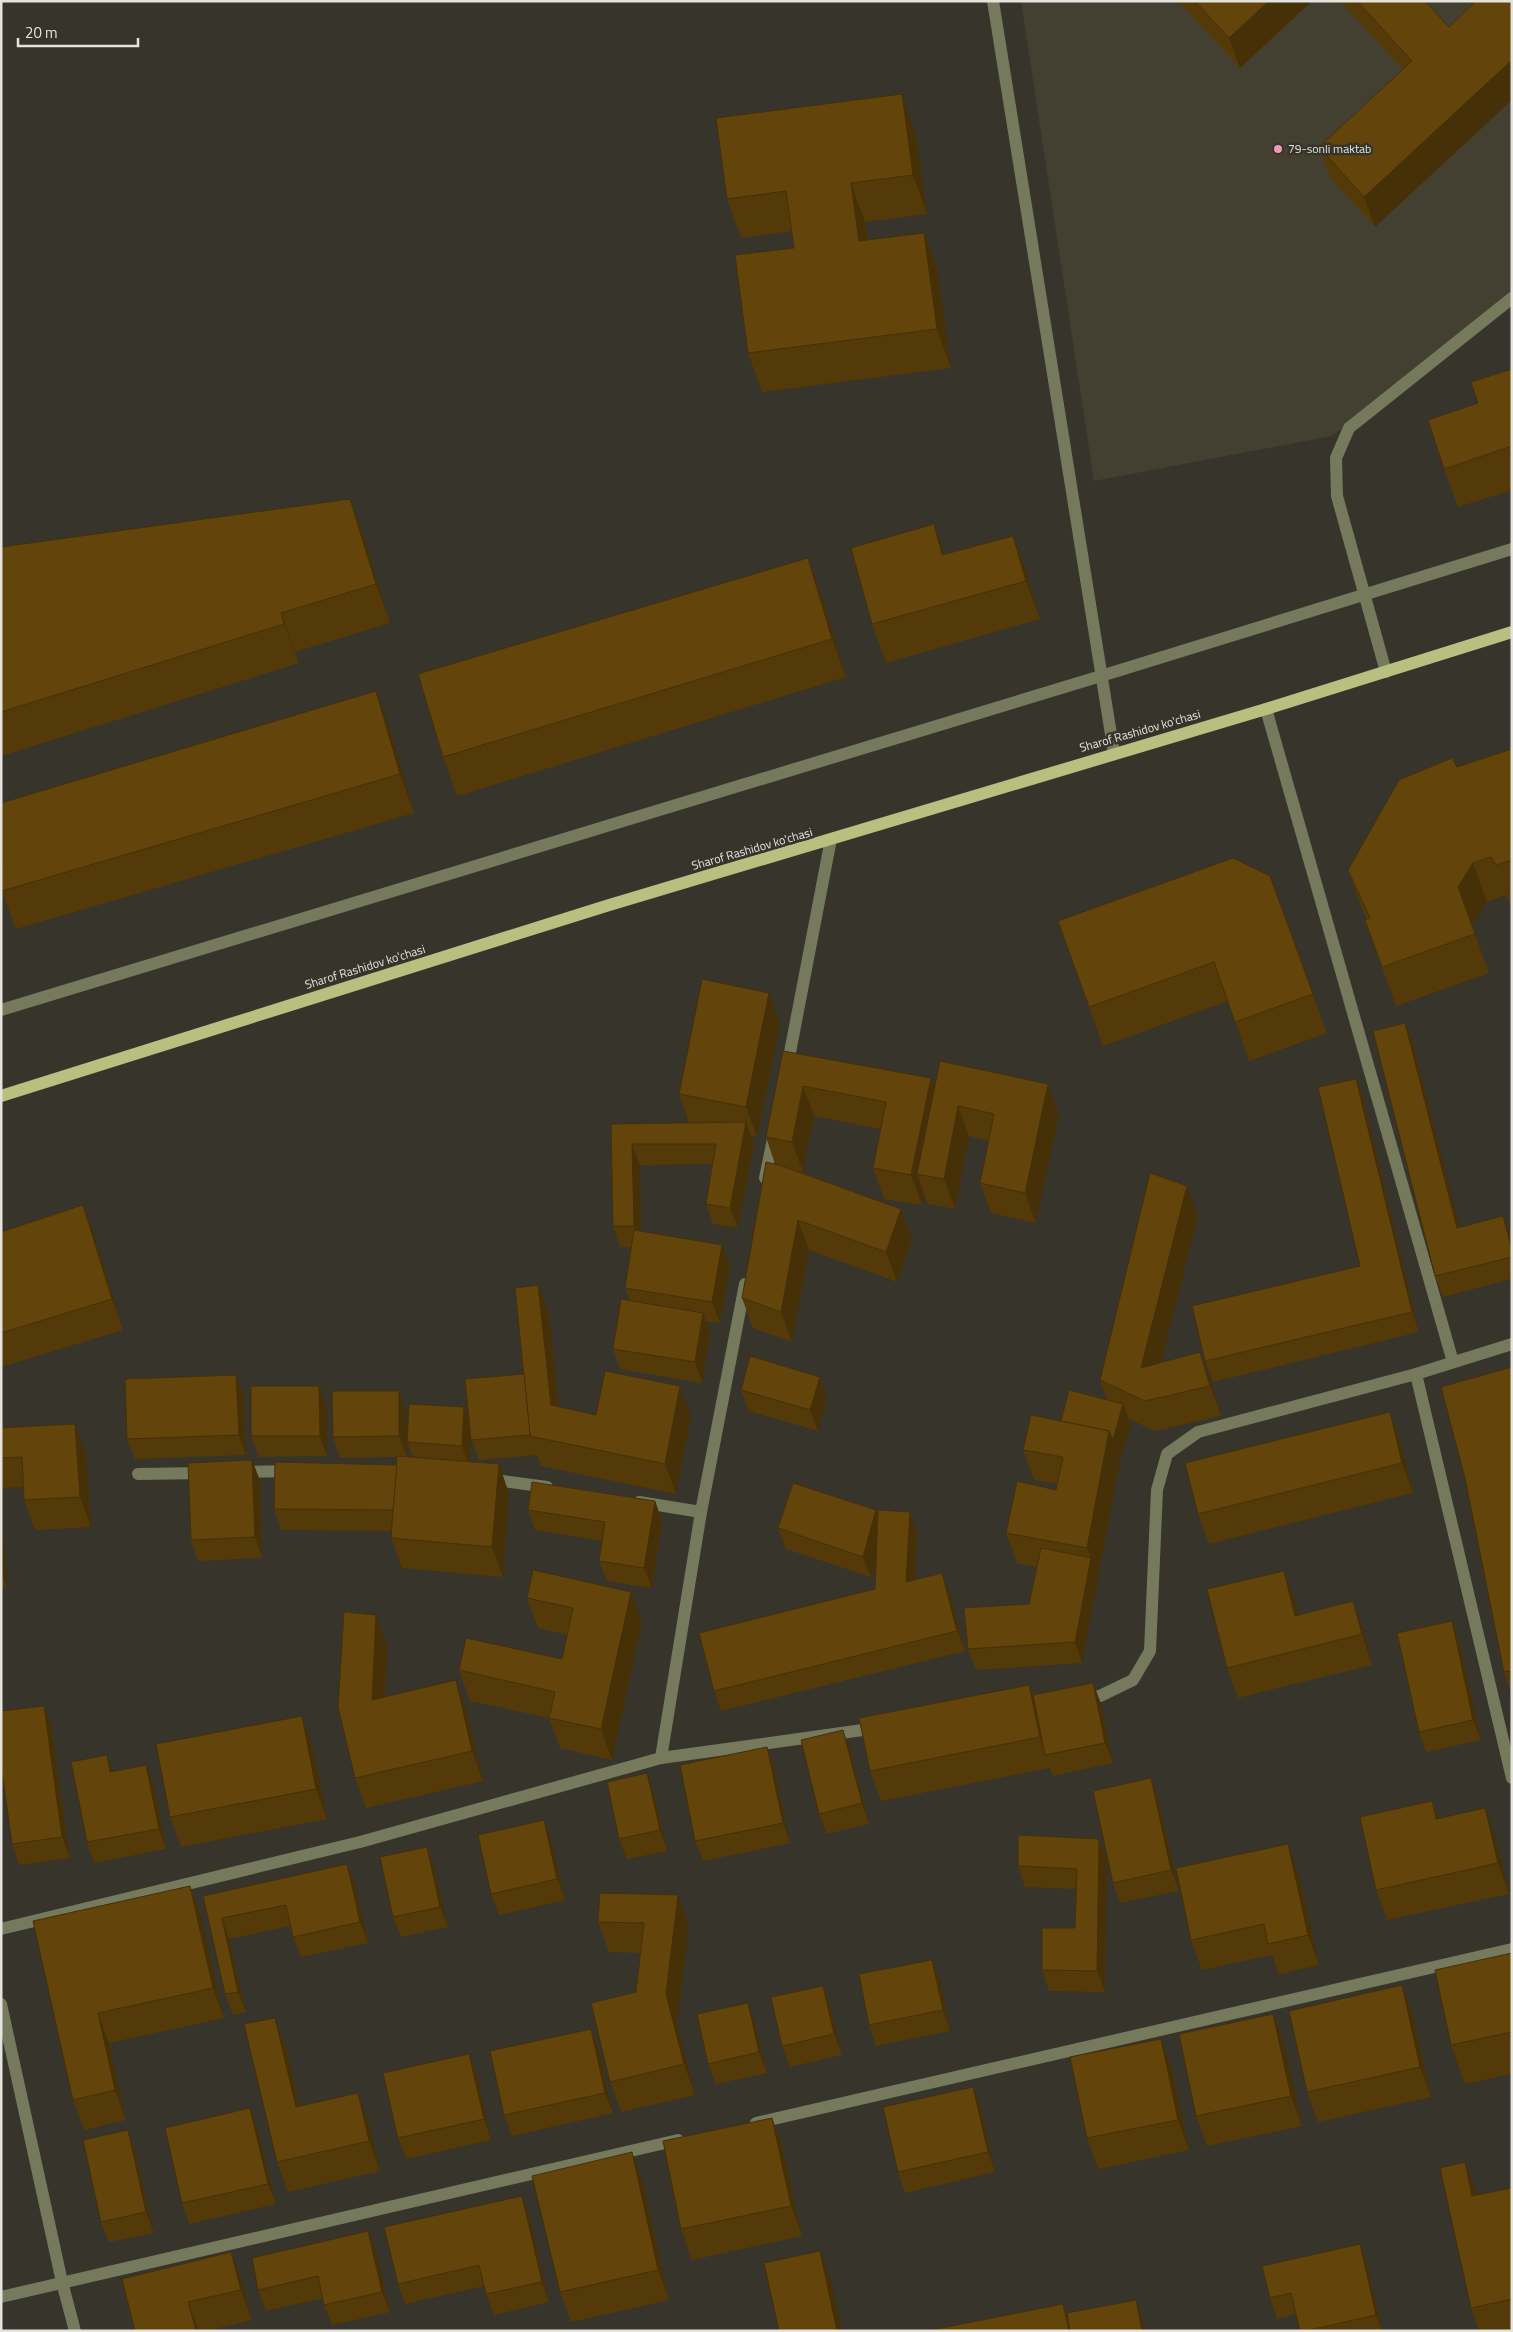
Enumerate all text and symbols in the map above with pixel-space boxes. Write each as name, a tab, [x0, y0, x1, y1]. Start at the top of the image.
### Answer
scale bar	[18, 15, 138, 47]
text: 20 m	[25, 21, 58, 44]
place label: 79-sonli maktab	[1288, 139, 1371, 158]
marker: 79-sonli maktab	[1272, 143, 1284, 155]
street label: Sharof Rashidov ko'chasi	[1077, 704, 1203, 757]
street label: Sharof Rashidov ko'chasi	[689, 822, 815, 875]
street label: Sharof Rashidov ko'chasi	[302, 939, 427, 994]

